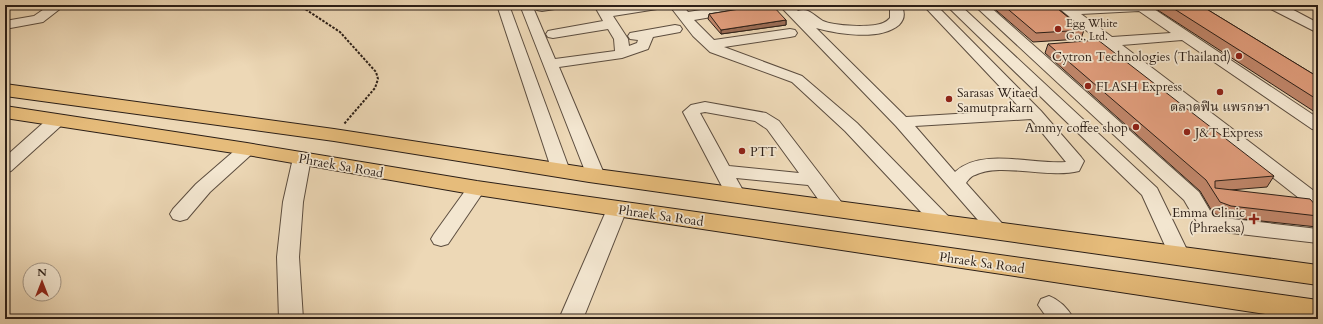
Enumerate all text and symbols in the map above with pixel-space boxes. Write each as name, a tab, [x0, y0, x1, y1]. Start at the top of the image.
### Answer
place label: Egg White Co., Ltd.	[1066, 16, 1118, 44]
marker: Egg White Co., Ltd.	[1053, 24, 1063, 34]
place label: Cytron Technologies (Thailand)	[1052, 48, 1231, 66]
marker: Cytron Technologies (Thailand)	[1234, 51, 1244, 61]
place label: FLASH Express	[1096, 78, 1182, 96]
marker: FLASH Express	[1083, 81, 1093, 91]
place label: Sarasas Witaed Samutprakarn	[957, 84, 1038, 117]
marker: ตลาดฟิน แพรกษา	[1215, 87, 1225, 97]
marker: Sarasas Witaed Samutprakarn	[944, 94, 954, 104]
place label: ตลาดฟิน แพรกษา	[1170, 98, 1270, 116]
place label: Ammy coffee shop	[1025, 119, 1128, 137]
marker: Ammy coffee shop	[1131, 122, 1141, 132]
place label: J&T Express	[1193, 124, 1263, 142]
marker: J&T Express	[1182, 127, 1192, 137]
place label: PTT	[750, 143, 777, 161]
marker: PTT	[737, 146, 747, 156]
street label: Phraek Sa Road	[297, 150, 385, 182]
street label: Phraek Sa Road	[617, 201, 705, 231]
place label: Emma Clinic (Phraeksa)	[1172, 204, 1245, 237]
marker: Emma Clinic (Phraeksa)	[1248, 213, 1260, 225]
street label: Phraek Sa Road	[938, 248, 1026, 278]
north arrow	[22, 262, 62, 302]
text: N	[37, 265, 47, 280]

